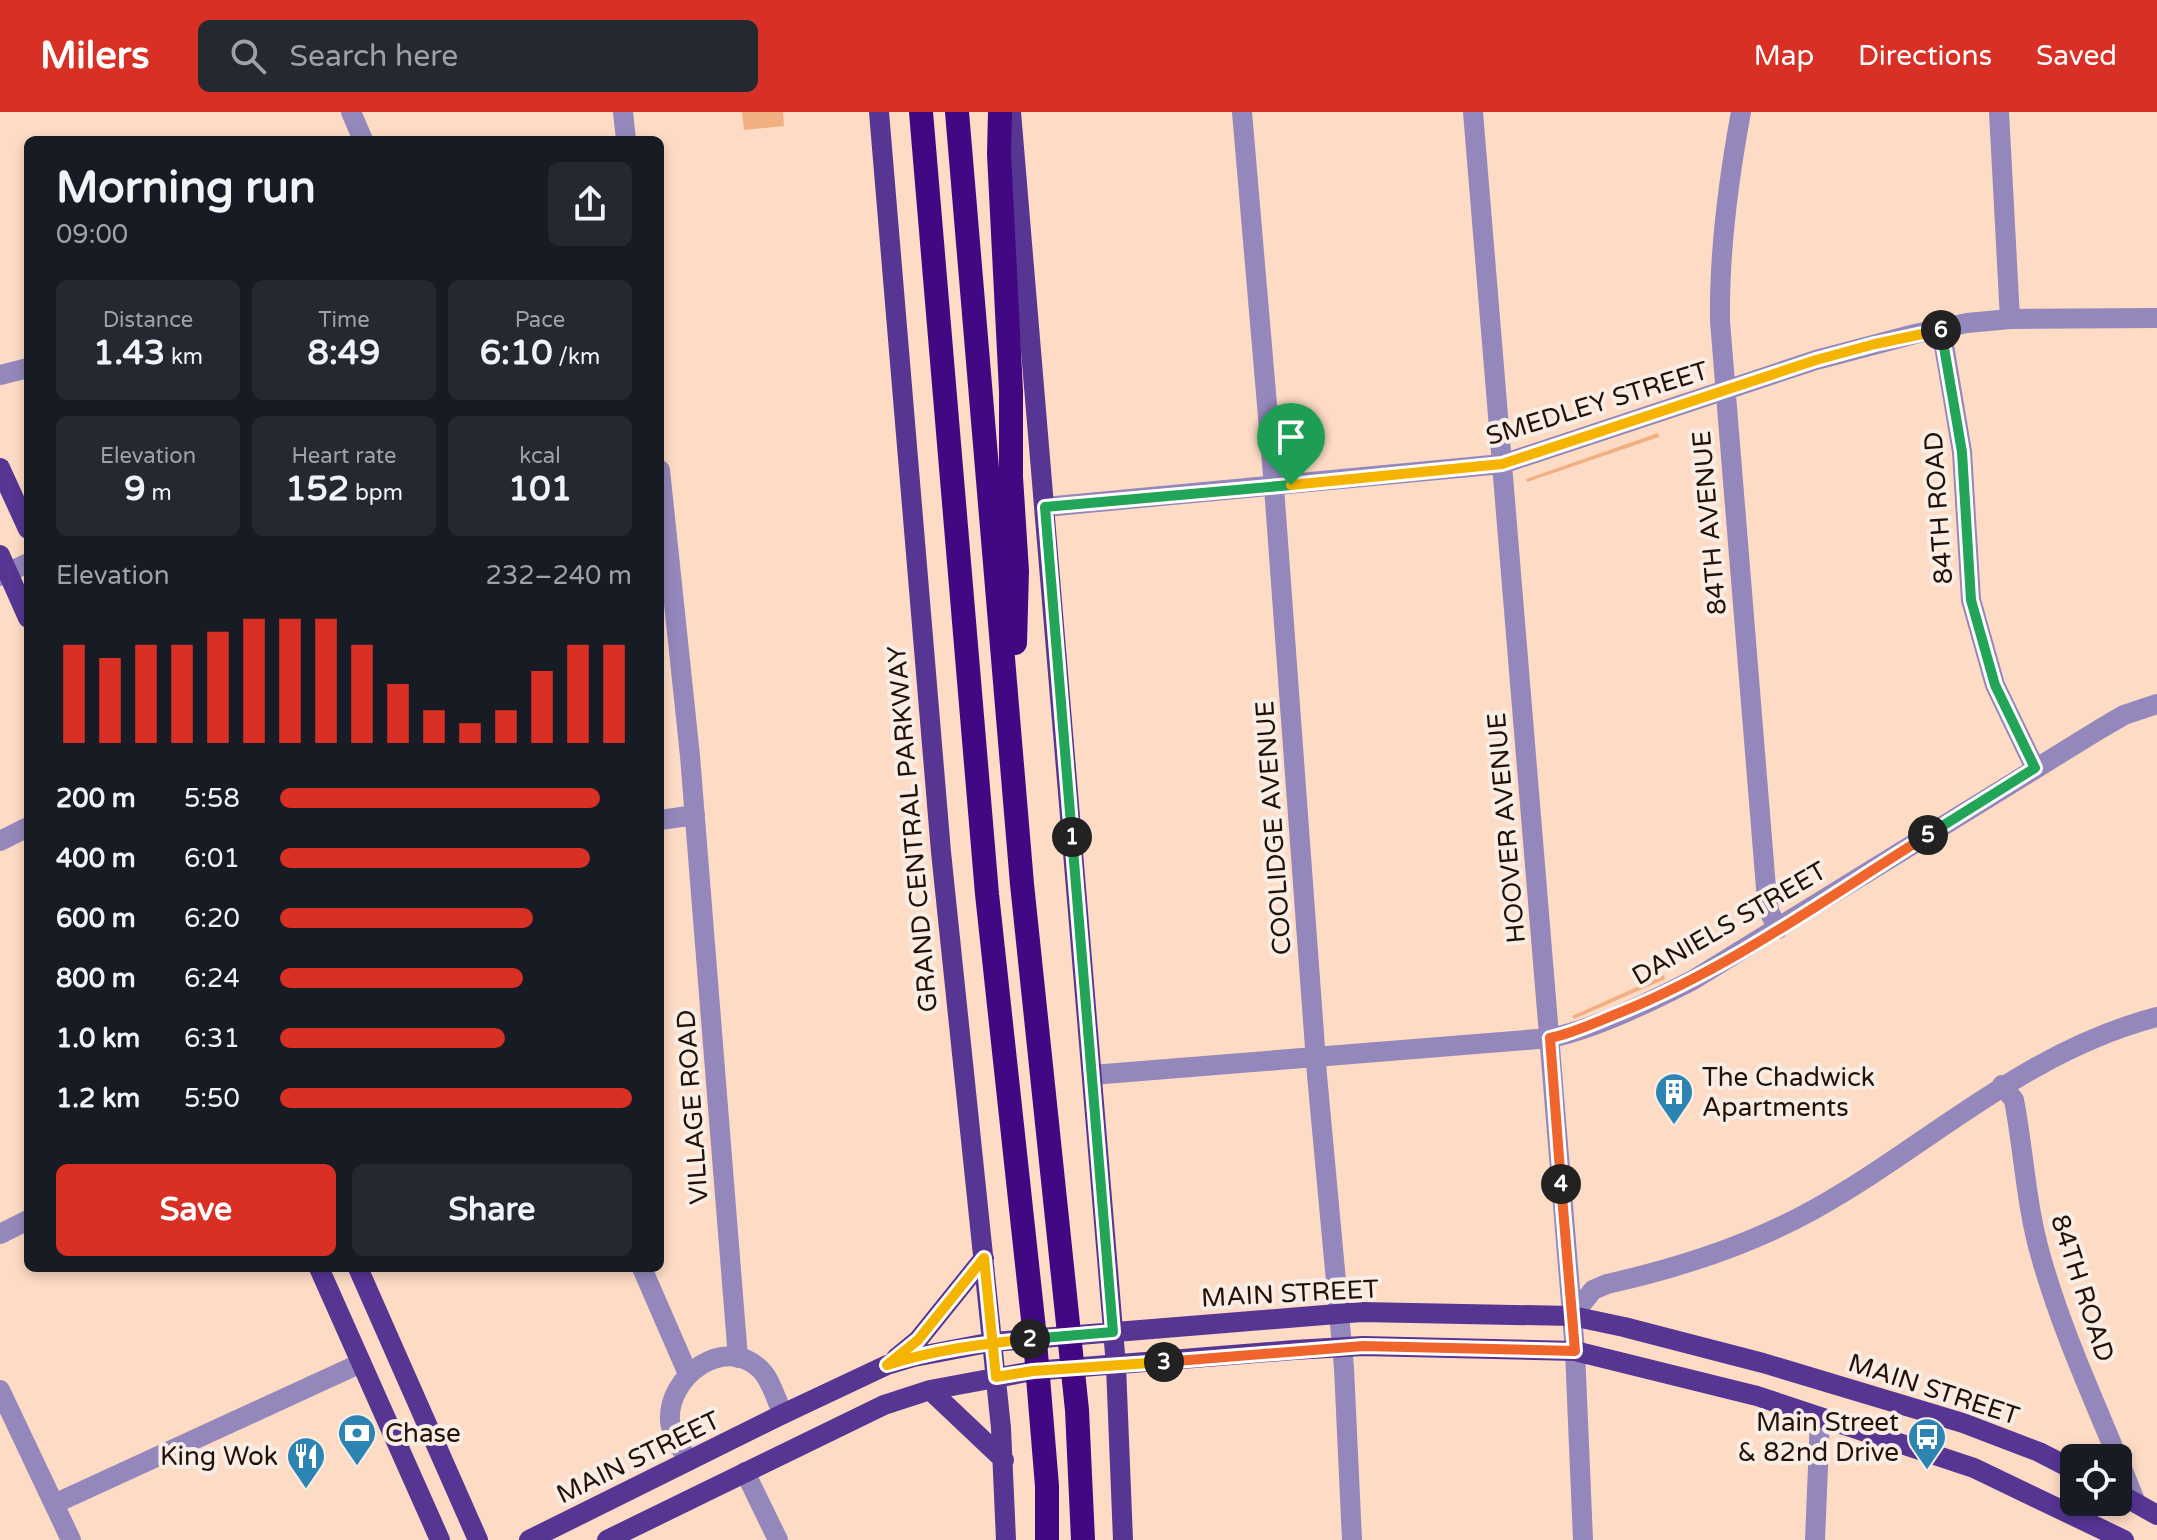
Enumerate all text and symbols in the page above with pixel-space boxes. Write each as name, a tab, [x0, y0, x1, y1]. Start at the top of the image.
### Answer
search box	[198, 20, 758, 92]
text: Milers	[40, 33, 150, 79]
icon: search	[226, 34, 270, 78]
text: Search here	[290, 38, 458, 75]
text: Map	[1754, 39, 1814, 73]
text: Directions	[1858, 39, 1992, 73]
text: Saved	[2036, 39, 2117, 73]
text: Morning run	[56, 162, 316, 215]
button: share	[548, 162, 632, 246]
text: 09:00	[56, 219, 128, 250]
text: Distance	[103, 307, 193, 333]
text: Time	[318, 307, 370, 333]
text: Pace	[515, 307, 565, 333]
pin: 6	[1921, 310, 1961, 350]
text: 6	[1934, 317, 1948, 343]
text: 1.43	[93, 333, 165, 374]
text: 8:49	[308, 333, 380, 374]
text: 6:10	[480, 333, 553, 374]
text: km	[165, 344, 203, 370]
text: /km	[553, 344, 600, 370]
street label: SMEDLEY STREET	[1482, 355, 1712, 452]
pin	[1257, 403, 1325, 485]
icon: arrive	[1269, 415, 1313, 459]
street label: 84TH AVENUE	[1686, 429, 1733, 616]
street label: 84TH ROAD	[1918, 431, 1959, 585]
text: Elevation	[100, 443, 196, 469]
text: Heart rate	[292, 443, 396, 469]
text: kcal	[519, 443, 561, 469]
text: 9	[124, 469, 146, 510]
text: 152	[285, 469, 349, 510]
text: 101	[508, 469, 572, 510]
text: m	[146, 480, 172, 506]
text: bpm	[349, 480, 403, 506]
text: Elevation	[56, 560, 170, 591]
text: 232–240 m	[486, 560, 632, 591]
street label: GRAND CENTRAL PARKWAY	[881, 644, 944, 1014]
street label: COOLIDGE AVENUE	[1249, 700, 1298, 956]
street label: HOOVER AVENUE	[1481, 711, 1532, 945]
text: 200 m	[56, 783, 136, 814]
text: 5:58	[184, 783, 240, 814]
pin: 5	[1908, 815, 1948, 855]
pin: 1	[1052, 817, 1092, 857]
text: 5	[1921, 822, 1935, 848]
text: 1	[1065, 824, 1079, 850]
text: 400 m	[56, 843, 136, 874]
text: 6:01	[184, 843, 240, 874]
street label: DANIELS STREET	[1626, 855, 1832, 992]
text: 600 m	[56, 903, 136, 934]
text: 6:20	[184, 903, 240, 934]
text: 800 m	[56, 963, 136, 994]
text: 6:24	[184, 963, 240, 994]
street label: VILLAGE ROAD	[670, 1009, 715, 1205]
text: 1.0 km	[56, 1023, 140, 1054]
text: 6:31	[184, 1023, 240, 1054]
place label: The Chadwick Apartments	[1702, 1062, 1875, 1123]
building icon: The Chadwick Apartments	[1653, 1071, 1695, 1126]
text: 1.2 km	[56, 1083, 140, 1114]
text: 5:50	[184, 1083, 240, 1114]
button: Save	[56, 1164, 336, 1256]
button: Share	[352, 1164, 632, 1256]
pin: 4	[1541, 1164, 1581, 1204]
text: 4	[1554, 1171, 1568, 1197]
street label: 84TH ROAD	[2044, 1211, 2121, 1366]
street label: MAIN STREET	[1200, 1273, 1380, 1314]
pin: 2	[1010, 1319, 1050, 1359]
text: 2	[1023, 1326, 1037, 1352]
pin: 3	[1144, 1342, 1184, 1382]
street label: MAIN STREET	[1844, 1347, 2023, 1432]
text: 3	[1157, 1349, 1171, 1375]
street label: MAIN STREET	[551, 1404, 725, 1510]
place label: Main Street & 82nd Drive	[1738, 1407, 1899, 1468]
bank icon: Chase	[336, 1412, 378, 1467]
bus stop icon: Main Street & 82nd Drive	[1906, 1416, 1948, 1471]
place label: Chase	[385, 1418, 461, 1449]
restaurant icon: King Wok	[285, 1435, 327, 1490]
place label: King Wok	[160, 1441, 278, 1472]
map controls	[2060, 1444, 2132, 1516]
button: locate	[2060, 1444, 2132, 1516]

